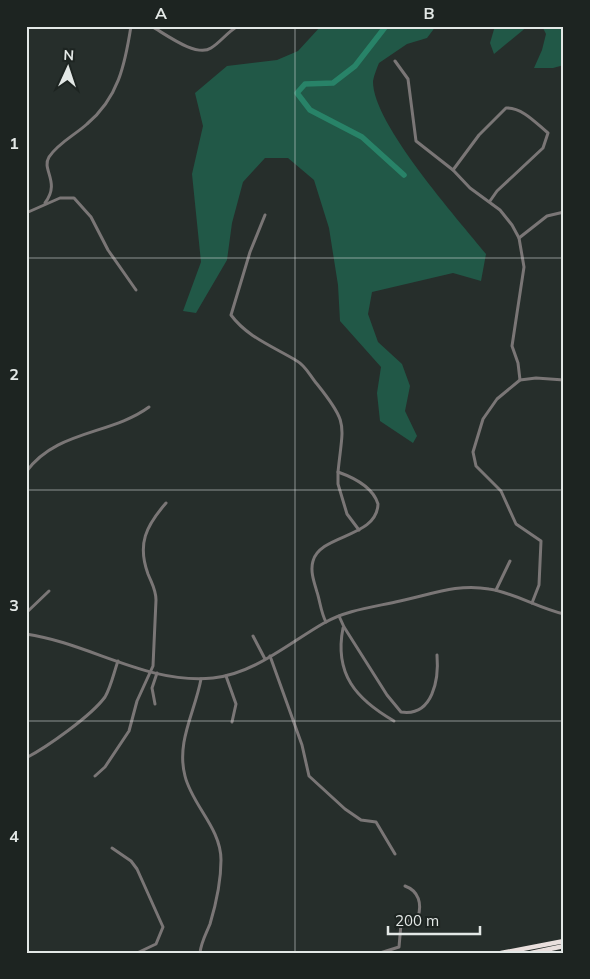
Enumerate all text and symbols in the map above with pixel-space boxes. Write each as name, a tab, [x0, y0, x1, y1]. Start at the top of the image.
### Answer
text: A	[155, 3, 167, 23]
text: B	[423, 3, 435, 23]
north arrow	[42, 42, 92, 92]
text: N	[63, 46, 74, 64]
text: 1	[9, 133, 19, 153]
text: 2	[9, 364, 19, 384]
text: 3	[9, 595, 19, 615]
text: 4	[9, 826, 19, 846]
scale bar	[388, 904, 480, 936]
text: 200 m	[395, 911, 439, 930]

